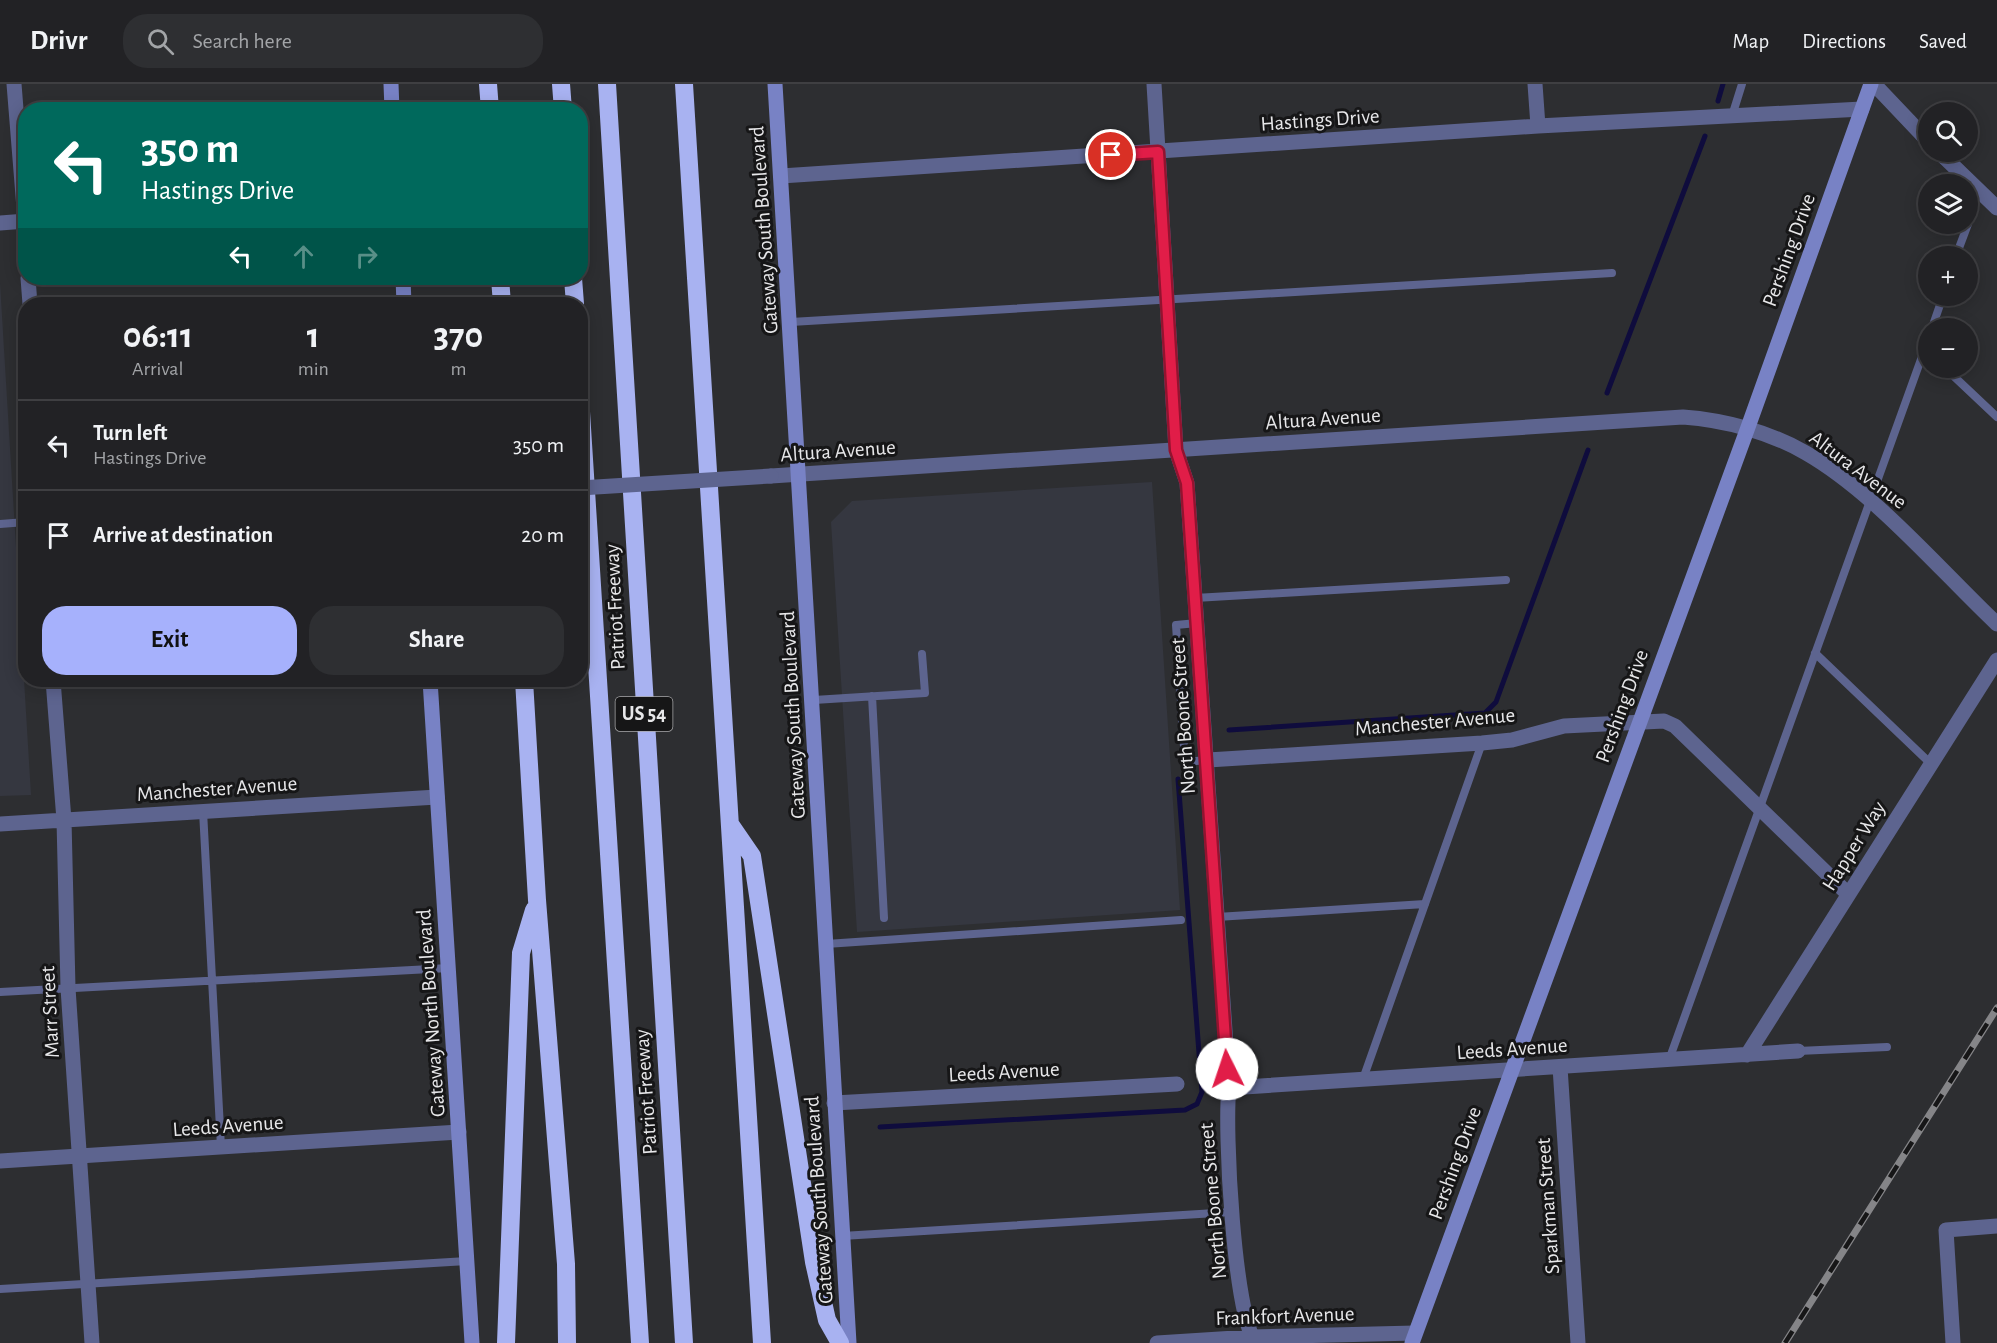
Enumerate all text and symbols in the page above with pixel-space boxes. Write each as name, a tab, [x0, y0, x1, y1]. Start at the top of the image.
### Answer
search box	[123, 14, 543, 68]
icon: search	[144, 25, 177, 58]
text: Drivr	[30, 27, 87, 55]
text: Search here	[192, 30, 292, 52]
text: Map	[1733, 31, 1769, 52]
text: Directions	[1802, 31, 1886, 52]
text: Saved	[1919, 31, 1967, 52]
map controls	[1918, 102, 1978, 378]
button: search	[1918, 102, 1978, 162]
street label: Hastings Drive	[1260, 105, 1380, 135]
street label: Gateway South Boulevard	[746, 125, 782, 335]
icon: left	[42, 126, 120, 204]
text: 350 m	[141, 128, 239, 170]
pin	[1085, 129, 1136, 180]
icon: arrive	[1094, 138, 1127, 171]
button: layers	[1918, 174, 1978, 234]
text: Hastings Drive	[141, 177, 294, 204]
street label: Pershing Drive	[1759, 191, 1819, 309]
icon: left	[224, 240, 257, 273]
icon: ahead	[287, 240, 320, 273]
icon: right	[350, 240, 383, 273]
button: +	[1918, 246, 1978, 306]
text: 06:11	[123, 318, 193, 354]
text: 1	[307, 318, 320, 354]
text: 370	[434, 318, 483, 354]
button: −	[1918, 318, 1978, 378]
text: Arrival	[132, 359, 184, 379]
text: min	[298, 359, 329, 379]
text: m	[450, 359, 466, 379]
street label: Altura Avenue	[1265, 404, 1381, 434]
text: Turn left	[93, 422, 167, 444]
street label: Altura Avenue	[1806, 427, 1910, 513]
icon: left	[42, 429, 75, 462]
text: 350 m	[513, 434, 564, 456]
street label: Altura Avenue	[780, 436, 896, 466]
text: Hastings Drive	[93, 448, 207, 468]
icon: arrive	[42, 519, 75, 552]
text: Arrive at destination	[93, 524, 273, 546]
text: 20 m	[521, 524, 564, 546]
street label: Patriot Freeway	[601, 544, 629, 670]
button: Exit	[42, 606, 297, 675]
button: Share	[309, 606, 564, 675]
street label: Gateway South Boulevard	[777, 610, 809, 819]
street label: North Boone Street	[1167, 637, 1199, 795]
street label: Pershing Drive	[1592, 647, 1652, 765]
road number: US 54	[616, 697, 672, 731]
street label: Manchester Avenue	[1354, 705, 1516, 739]
street label: Manchester Avenue	[136, 773, 298, 805]
street label: Happer Way	[1818, 798, 1890, 894]
street label: Gateway North Boulevard	[413, 908, 449, 1118]
street label: Marr Street	[37, 965, 63, 1059]
street label: Patriot Freeway	[631, 1028, 661, 1155]
street label: Leeds Avenue	[1456, 1035, 1568, 1063]
position arrow	[1195, 1037, 1259, 1101]
street label: Leeds Avenue	[948, 1059, 1060, 1085]
street label: Gateway South Boulevard	[801, 1095, 837, 1305]
street label: Pershing Drive	[1425, 1104, 1485, 1222]
street label: Leeds Avenue	[172, 1112, 284, 1140]
street label: North Boone Street	[1196, 1122, 1230, 1280]
street label: Sparkman Street	[1533, 1137, 1563, 1275]
street label: Frankfort Avenue	[1215, 1303, 1355, 1329]

